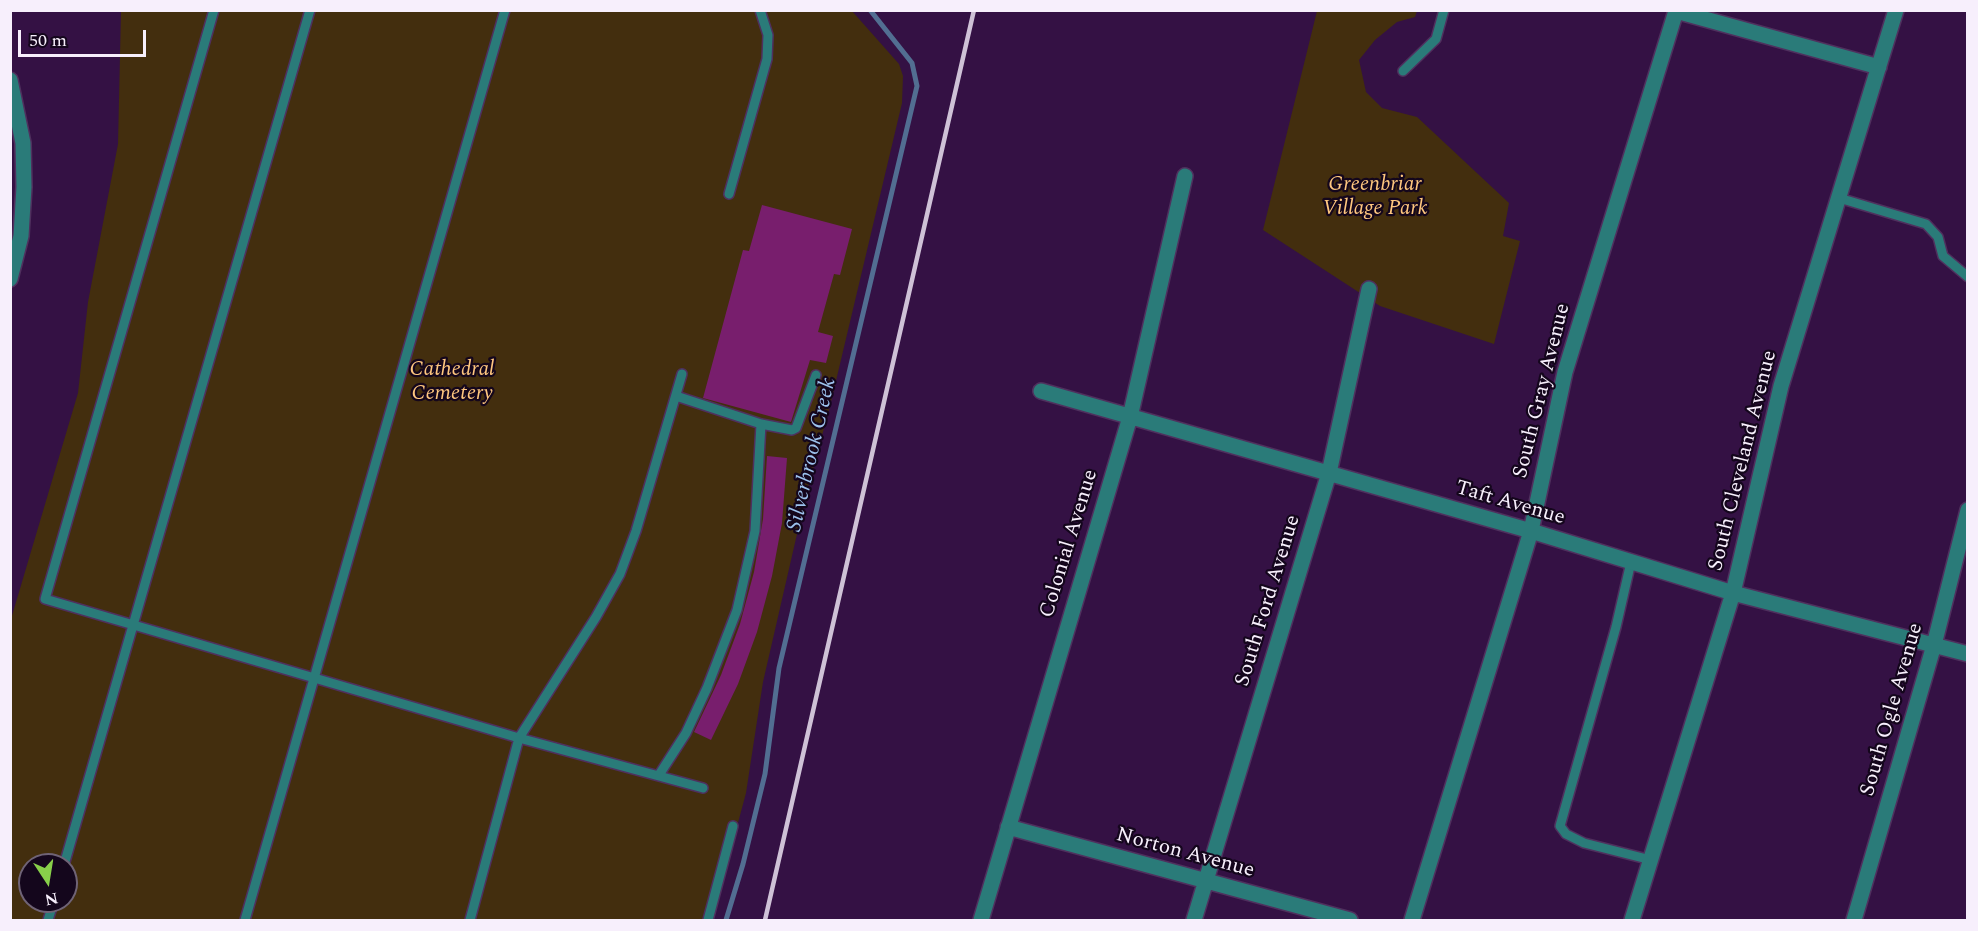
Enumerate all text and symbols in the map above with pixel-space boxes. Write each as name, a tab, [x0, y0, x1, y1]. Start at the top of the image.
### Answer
scale bar	[21, 18, 148, 56]
text: 50 m	[29, 27, 67, 54]
park label: Greenbriar Village Park	[1322, 173, 1428, 223]
street label: South Gray Avenue	[1509, 301, 1577, 481]
street label: South Cleveland Avenue	[1704, 348, 1784, 574]
park label: Cathedral Cemetery	[410, 358, 494, 408]
water label: Silverbrook Creek	[782, 376, 844, 534]
street label: Colonial Avenue	[1035, 467, 1105, 621]
street label: Taft Avenue	[1452, 476, 1568, 532]
street label: South Ford Avenue	[1231, 512, 1307, 690]
street label: South Ogle Avenue	[1856, 621, 1930, 799]
street label: Norton Avenue	[1113, 823, 1257, 885]
north arrow	[18, 853, 78, 913]
text: N	[42, 886, 60, 912]

